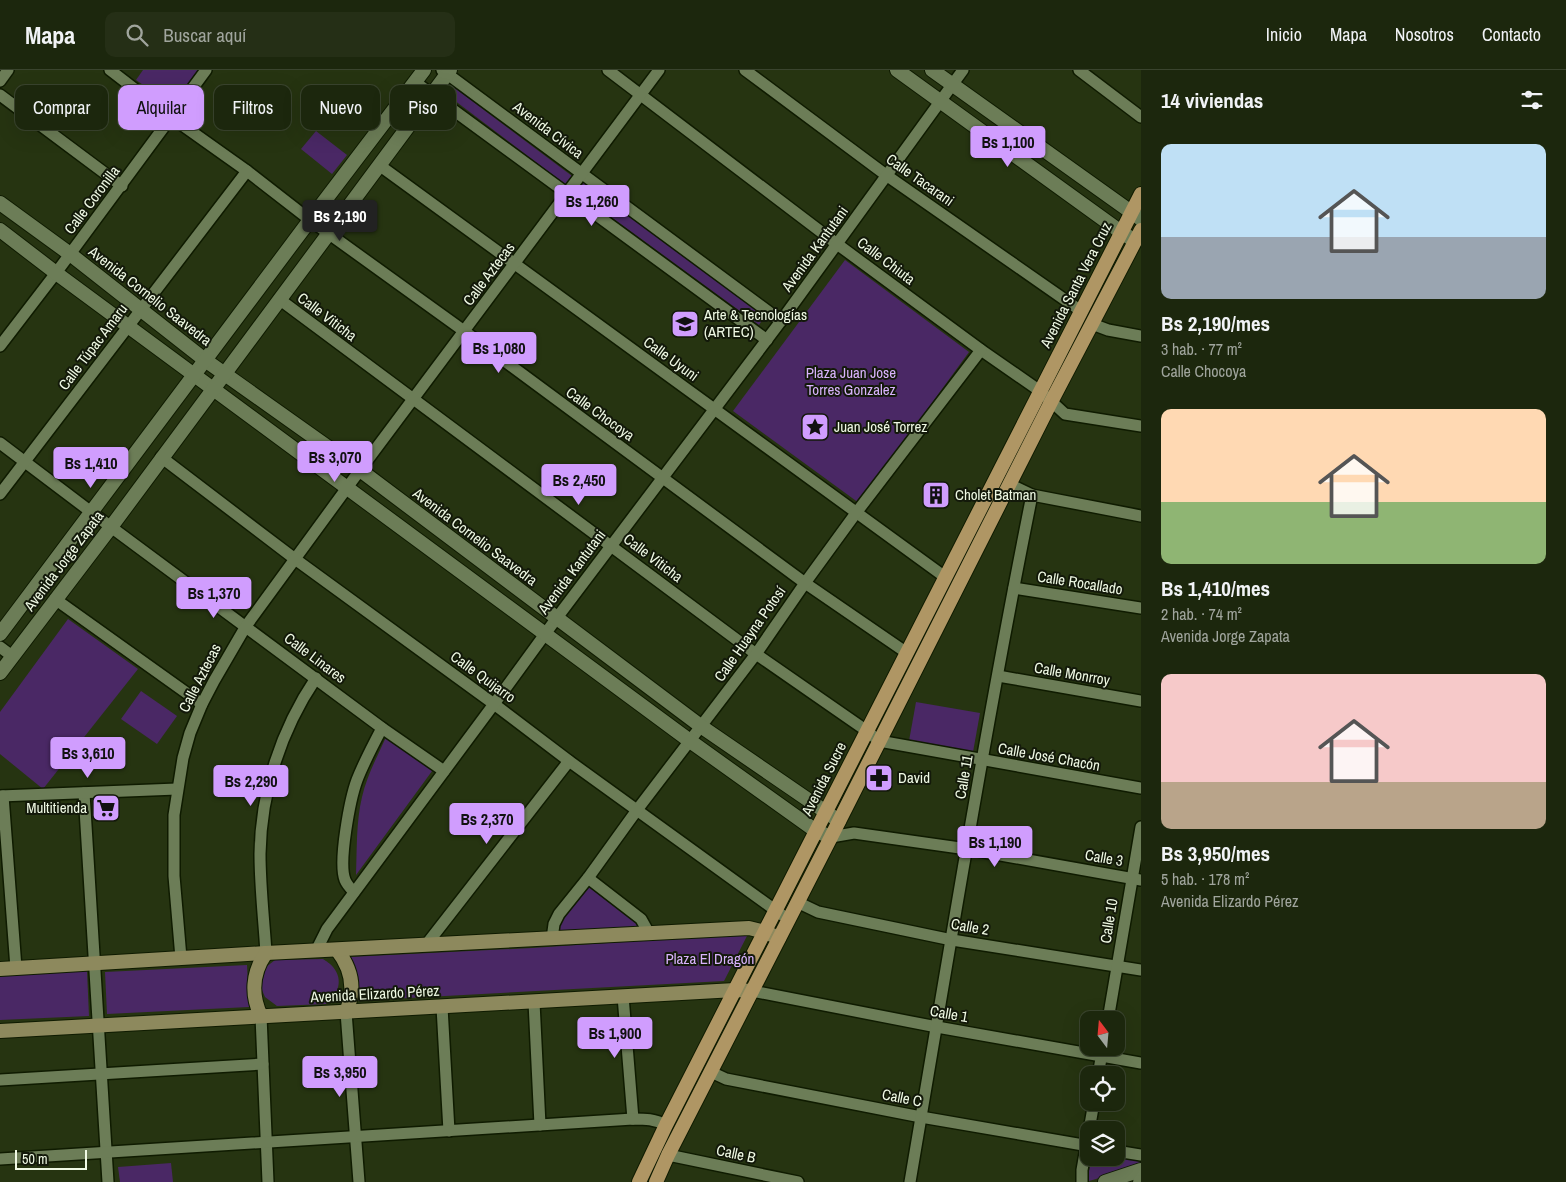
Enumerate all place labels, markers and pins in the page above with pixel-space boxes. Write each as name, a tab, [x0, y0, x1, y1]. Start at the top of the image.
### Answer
pin: Bs 1,100	[956, 126, 1060, 168]
pin: Bs 1,260	[540, 184, 644, 227]
pin: Bs 2,190	[288, 200, 392, 242]
place label: Arte & Tecnologías (ARTEC)	[703, 304, 807, 342]
school or university icon: Arte & Tecnologías (ARTEC)	[670, 309, 700, 339]
pin: Bs 1,080	[447, 332, 551, 374]
place icon: Juan José Torrez	[800, 412, 830, 442]
place label: Juan José Torrez	[834, 416, 927, 437]
pin: Bs 3,070	[283, 440, 387, 483]
pin: Bs 1,410	[39, 446, 143, 489]
pin: Bs 2,450	[527, 464, 631, 506]
building icon: Cholet Batman	[921, 480, 951, 510]
place label: Cholet Batman	[955, 484, 1036, 505]
pin: Bs 1,370	[162, 576, 266, 619]
pin: Bs 3,610	[36, 736, 140, 779]
pharmacy icon: David	[864, 763, 894, 793]
pin: Bs 2,290	[199, 764, 303, 807]
place label: David	[898, 767, 930, 788]
supermarket icon: Multitienda	[91, 793, 121, 823]
place label: Multitienda	[26, 797, 87, 818]
pin: Bs 2,370	[435, 802, 539, 845]
pin: Bs 1,190	[943, 826, 1047, 868]
pin: Bs 1,900	[563, 1016, 667, 1059]
pin: Bs 3,950	[288, 1056, 392, 1098]

